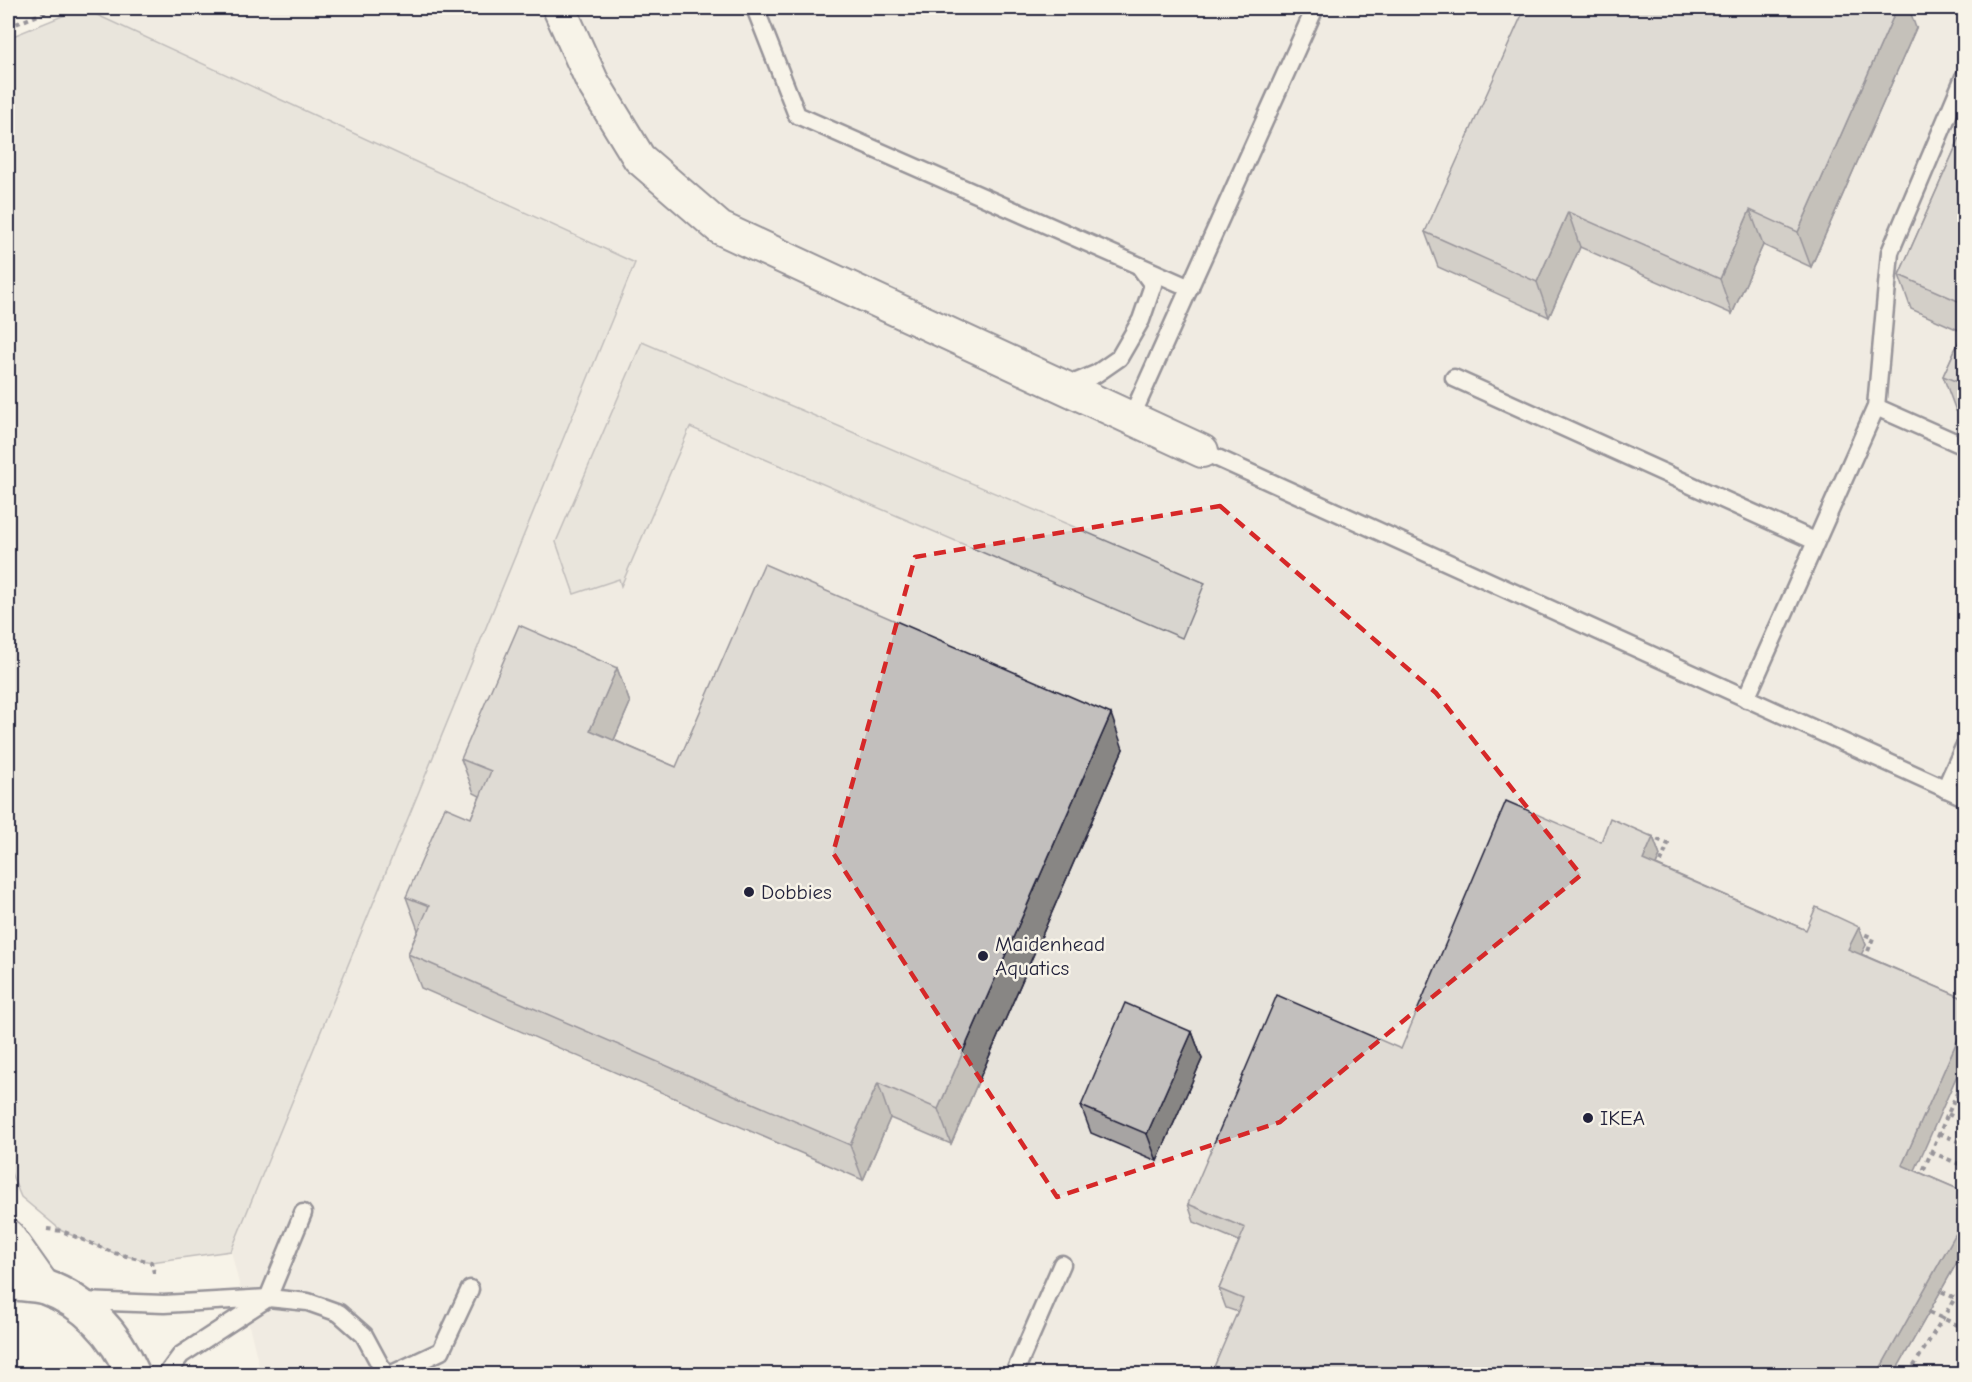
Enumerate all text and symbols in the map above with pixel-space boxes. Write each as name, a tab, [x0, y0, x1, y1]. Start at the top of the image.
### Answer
place label: Dobbies	[761, 880, 832, 904]
marker: Dobbies	[742, 885, 756, 899]
place label: Maidenhead Aquatics	[995, 932, 1105, 980]
marker: Maidenhead Aquatics	[976, 949, 990, 963]
place label: IKEA	[1600, 1106, 1645, 1130]
marker: IKEA	[1581, 1111, 1595, 1125]

